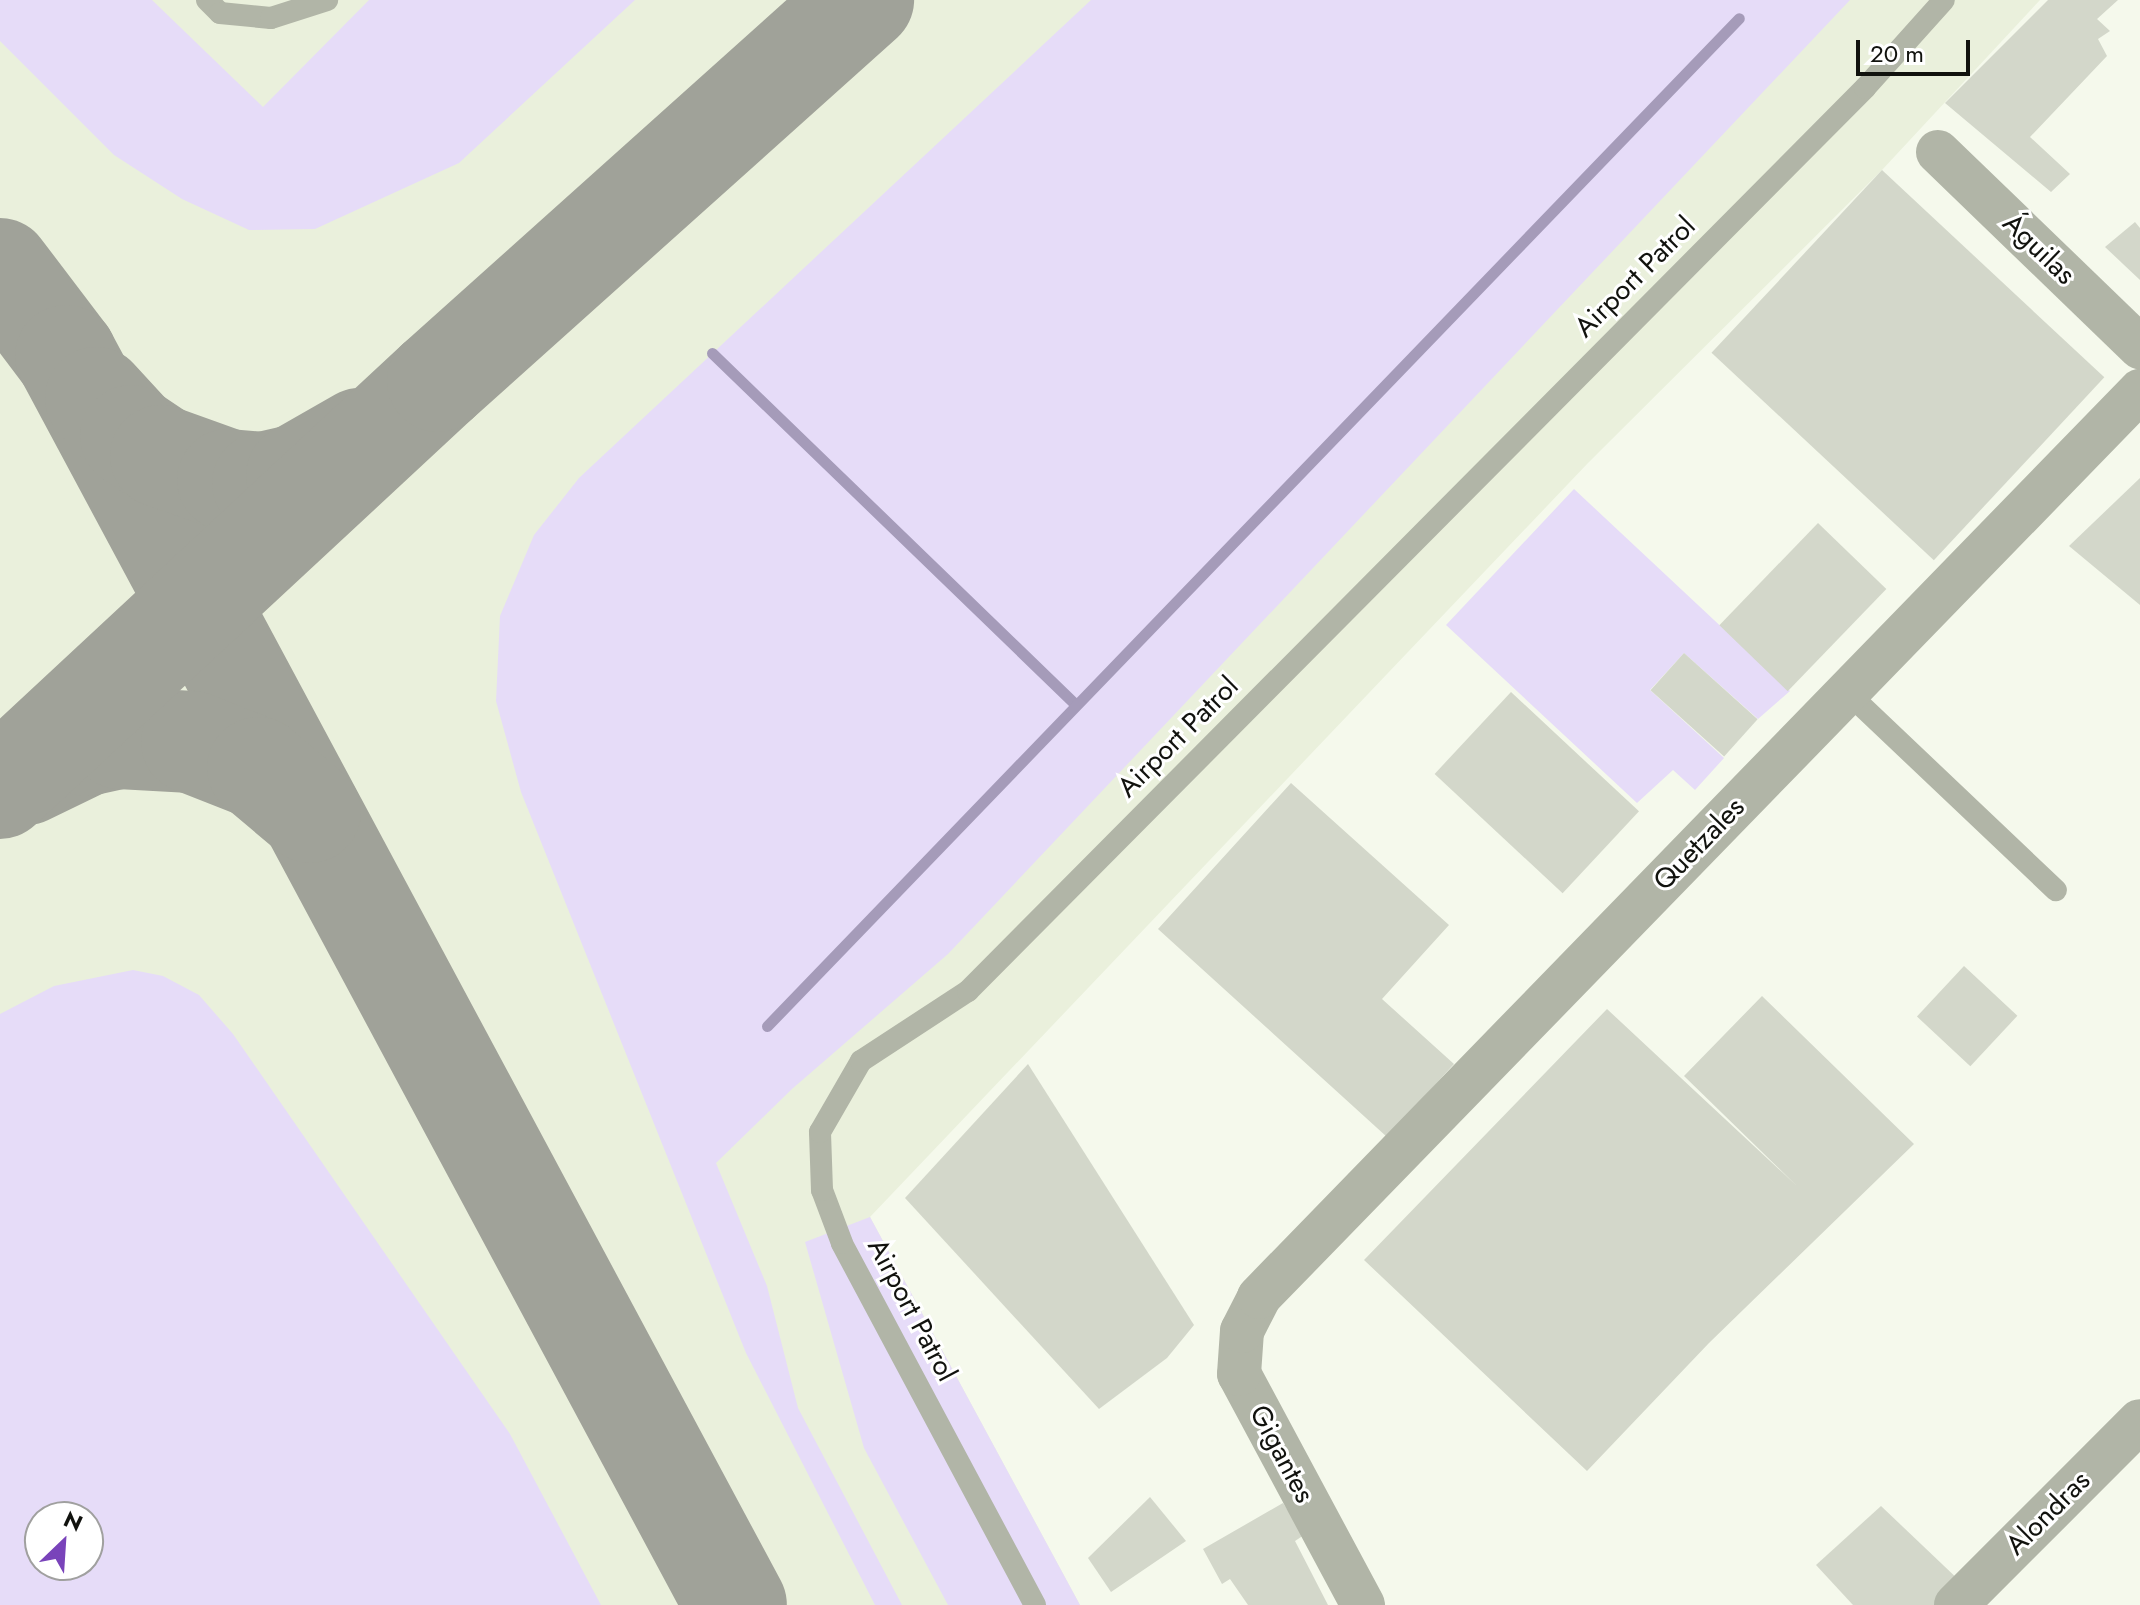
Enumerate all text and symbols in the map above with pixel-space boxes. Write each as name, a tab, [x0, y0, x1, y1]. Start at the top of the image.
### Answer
scale bar	[1860, 24, 1974, 74]
text: 20 m	[1870, 36, 1924, 71]
street label: Águilas	[1996, 206, 2082, 292]
street label: Airport Patrol	[1568, 210, 1702, 344]
street label: Airport Patrol	[1111, 670, 1245, 804]
street label: Quetzales	[1646, 790, 1752, 898]
street label: Airport Patrol	[860, 1233, 964, 1387]
street label: Gigantes	[1242, 1400, 1322, 1508]
street label: Alondras	[1999, 1464, 2097, 1562]
north arrow	[24, 1501, 104, 1581]
text: N	[59, 1503, 88, 1539]

